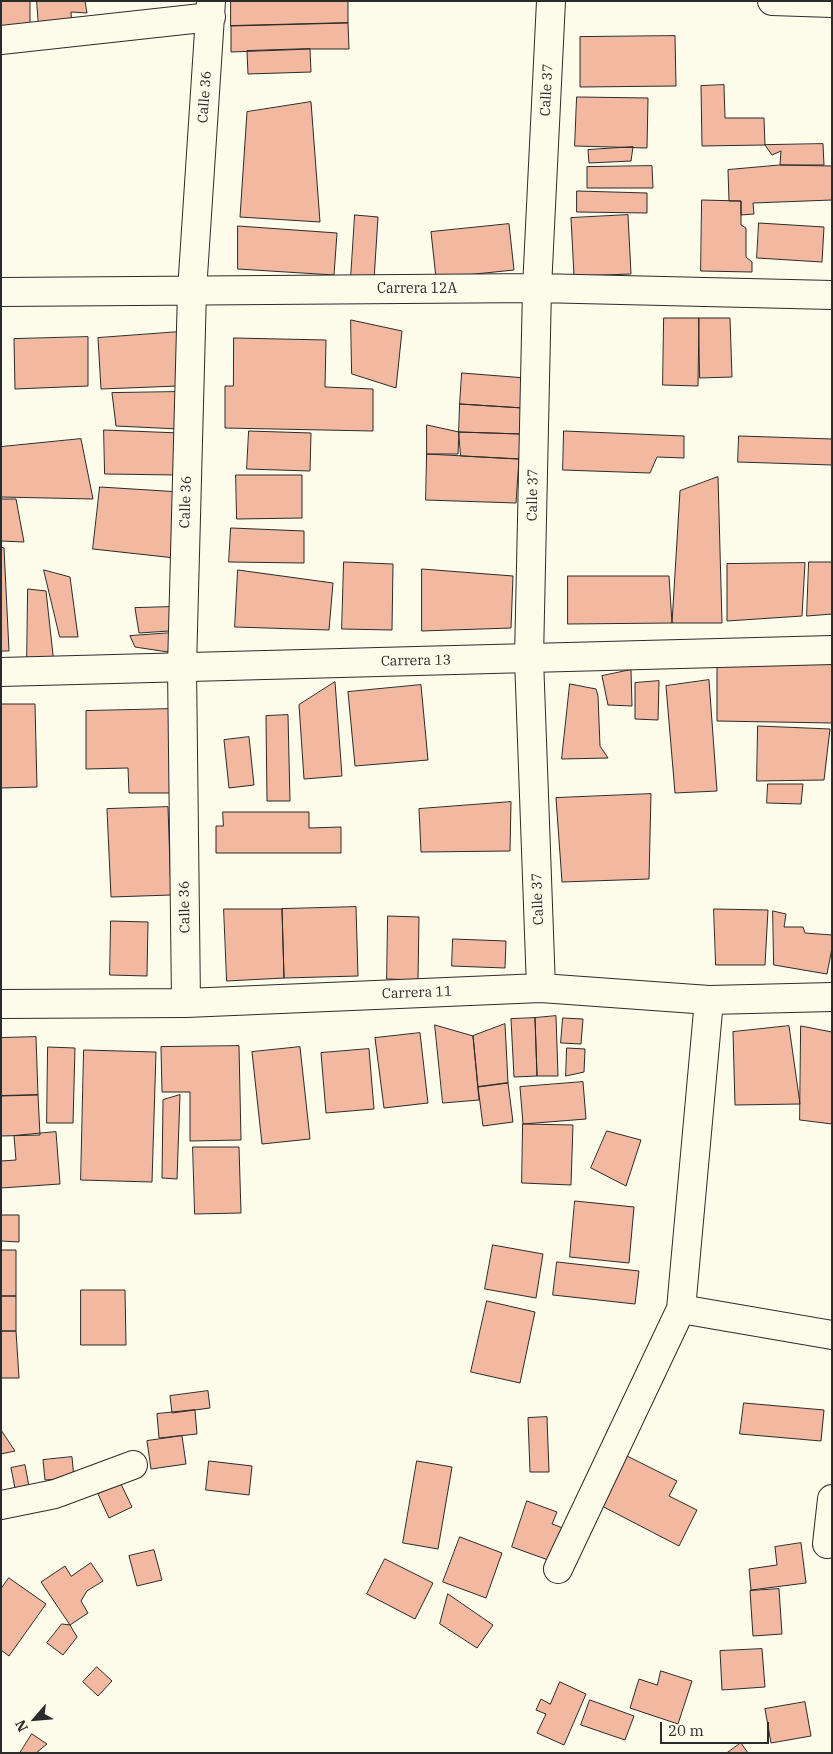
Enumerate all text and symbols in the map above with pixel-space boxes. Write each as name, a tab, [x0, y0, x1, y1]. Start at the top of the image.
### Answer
street label: Calle 37	[537, 63, 557, 117]
street label: Calle 36	[195, 70, 215, 124]
street label: Carrera 12A	[377, 281, 457, 297]
street label: Calle 37	[524, 469, 542, 521]
street label: Calle 36	[177, 475, 195, 529]
street label: Carrera 13	[381, 652, 451, 670]
street label: Calle 37	[529, 872, 547, 926]
street label: Calle 36	[176, 881, 194, 933]
street label: Carrera 11	[382, 983, 452, 1003]
north arrow	[10, 1694, 60, 1744]
scale bar	[663, 1712, 772, 1744]
text: N	[11, 1717, 32, 1735]
text: 20 m	[668, 1721, 704, 1740]

